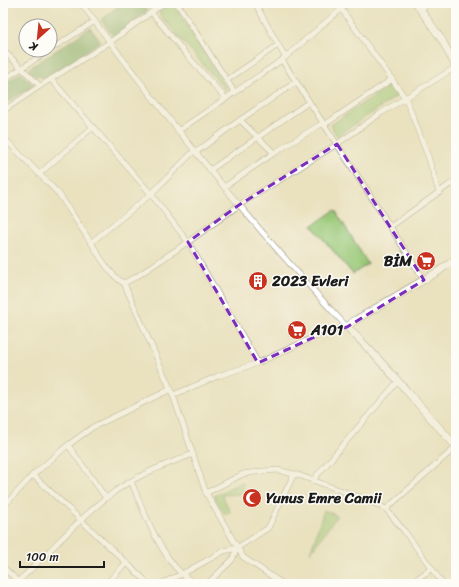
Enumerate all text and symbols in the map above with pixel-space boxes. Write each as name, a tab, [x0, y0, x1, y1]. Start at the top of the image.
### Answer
north arrow	[18, 18, 58, 58]
text: K	[25, 36, 42, 57]
place label: BİM	[384, 248, 412, 274]
supermarket icon: BİM	[415, 250, 437, 272]
place label: 2023 Evleri	[271, 268, 349, 294]
building icon: 2023 Evleri	[247, 270, 269, 292]
place label: A101	[310, 317, 344, 343]
supermarket icon: A101	[286, 319, 308, 341]
place label: Yunus Emre Camii	[266, 485, 382, 511]
mosque icon: Yunus Emre Camii	[241, 487, 263, 509]
scale bar	[20, 543, 104, 569]
text: 100 m	[26, 546, 59, 568]

